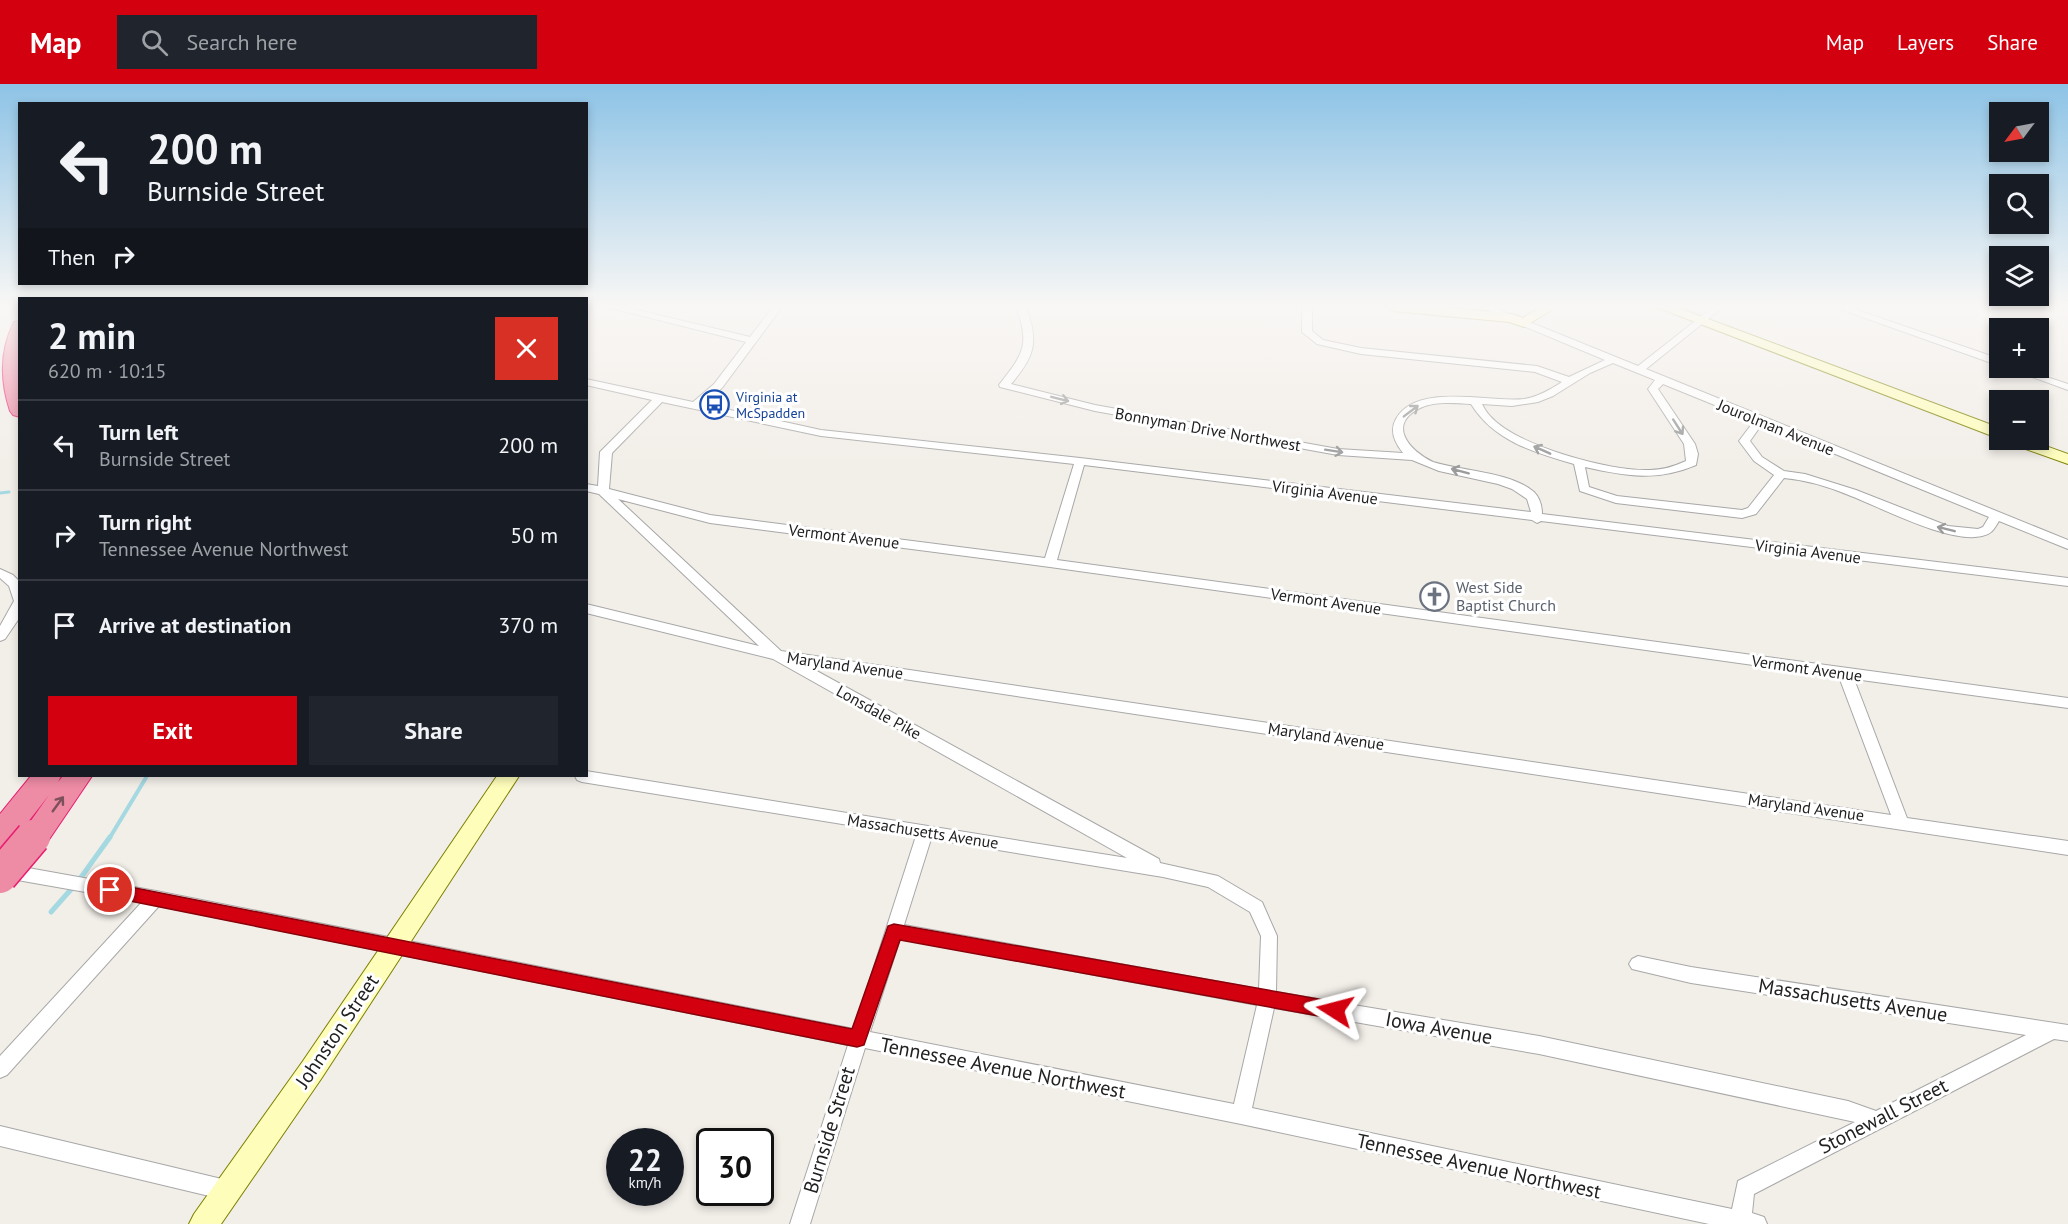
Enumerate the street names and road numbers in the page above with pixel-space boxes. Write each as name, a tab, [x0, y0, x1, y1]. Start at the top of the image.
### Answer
street label: Jourolman Avenue	[1714, 394, 1837, 459]
street label: Bonnyman Drive Northwest	[1114, 403, 1303, 455]
street label: Virginia Avenue	[1270, 475, 1379, 508]
street label: Vermont Avenue	[787, 519, 900, 553]
street label: Virginia Avenue	[1753, 534, 1862, 567]
street label: Vermont Avenue	[1269, 583, 1382, 619]
street label: Maryland Avenue	[786, 647, 904, 683]
street label: Vermont Avenue	[1750, 650, 1863, 686]
street label: Lonsdale Pike	[833, 681, 925, 743]
street label: Maryland Avenue	[1267, 718, 1385, 754]
street label: Maryland Avenue	[1747, 789, 1865, 825]
street label: Massachusetts Avenue	[846, 809, 1000, 853]
street label: Johnston Street	[289, 969, 385, 1094]
street label: Massachusetts Avenue	[1757, 972, 1949, 1028]
street label: Iowa Avenue	[1384, 1006, 1494, 1050]
street label: Tennessee Avenue Northwest	[878, 1031, 1128, 1105]
street label: Burnside Street	[797, 1063, 861, 1197]
street label: Stonewall Street	[1814, 1072, 1952, 1160]
street label: Tennessee Avenue Northwest	[1354, 1127, 1604, 1205]

